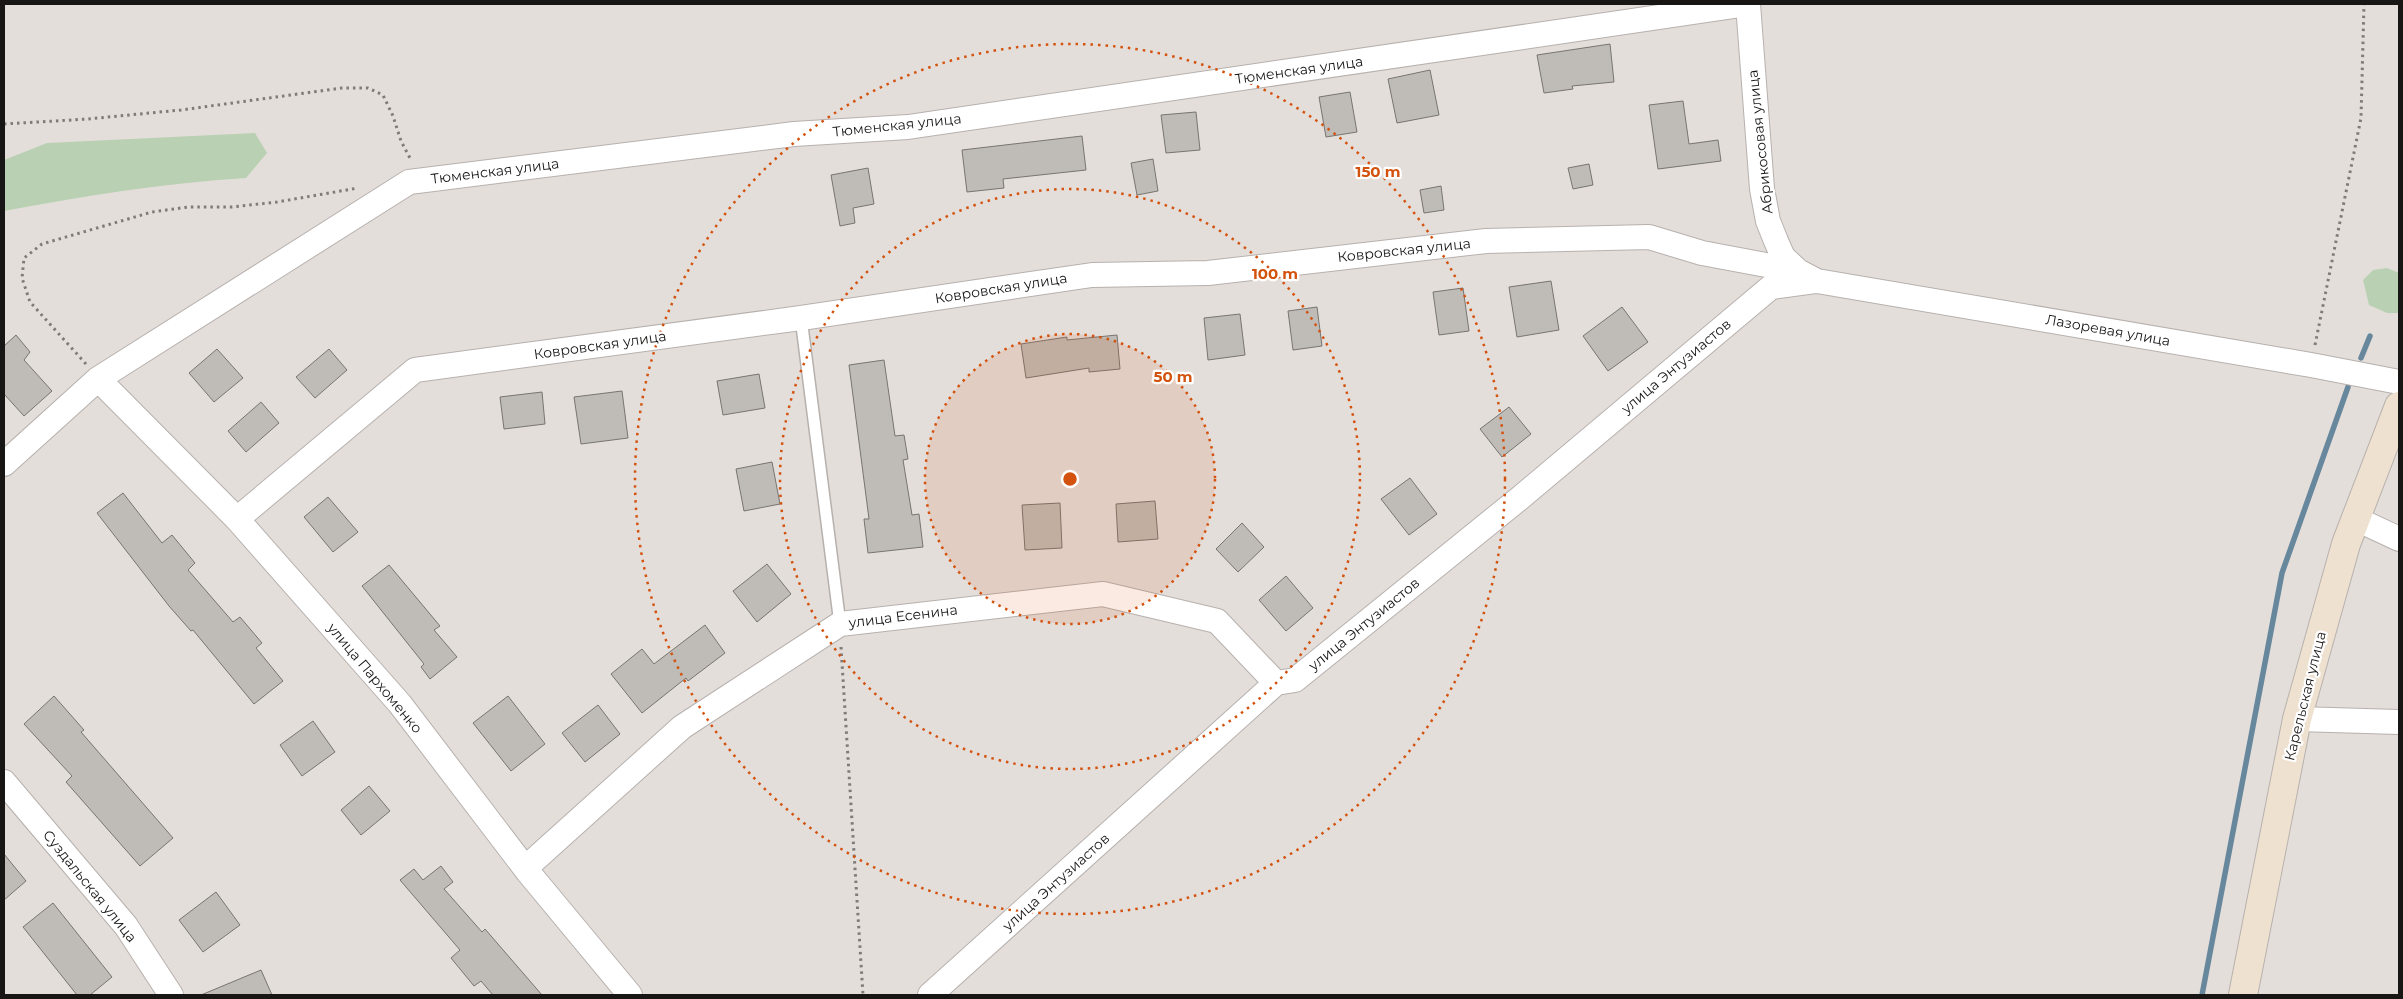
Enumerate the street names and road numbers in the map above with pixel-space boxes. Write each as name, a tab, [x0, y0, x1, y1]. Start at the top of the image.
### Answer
street label: Тюменская улица	[1234, 52, 1364, 88]
street label: Абрикосовая улица	[1743, 69, 1777, 215]
street label: Тюменская улица	[832, 109, 962, 141]
street label: Тюменская улица	[430, 154, 560, 188]
street label: Ковровская улица	[1337, 234, 1471, 266]
street label: Ковровская улица	[934, 269, 1068, 307]
street label: Лазоревая улица	[2044, 310, 2172, 350]
street label: улица Энтузиастов	[1617, 315, 1735, 418]
street label: Ковровская улица	[533, 327, 667, 363]
street label: улица Энтузиастов	[1304, 574, 1423, 675]
street label: улица Есенина	[847, 600, 958, 632]
street label: улица Пархоменко	[323, 618, 426, 737]
street label: Карельская улица	[2280, 630, 2330, 762]
street label: Суздальская улица	[39, 826, 141, 946]
street label: улица Энтузиастов	[998, 829, 1113, 935]

